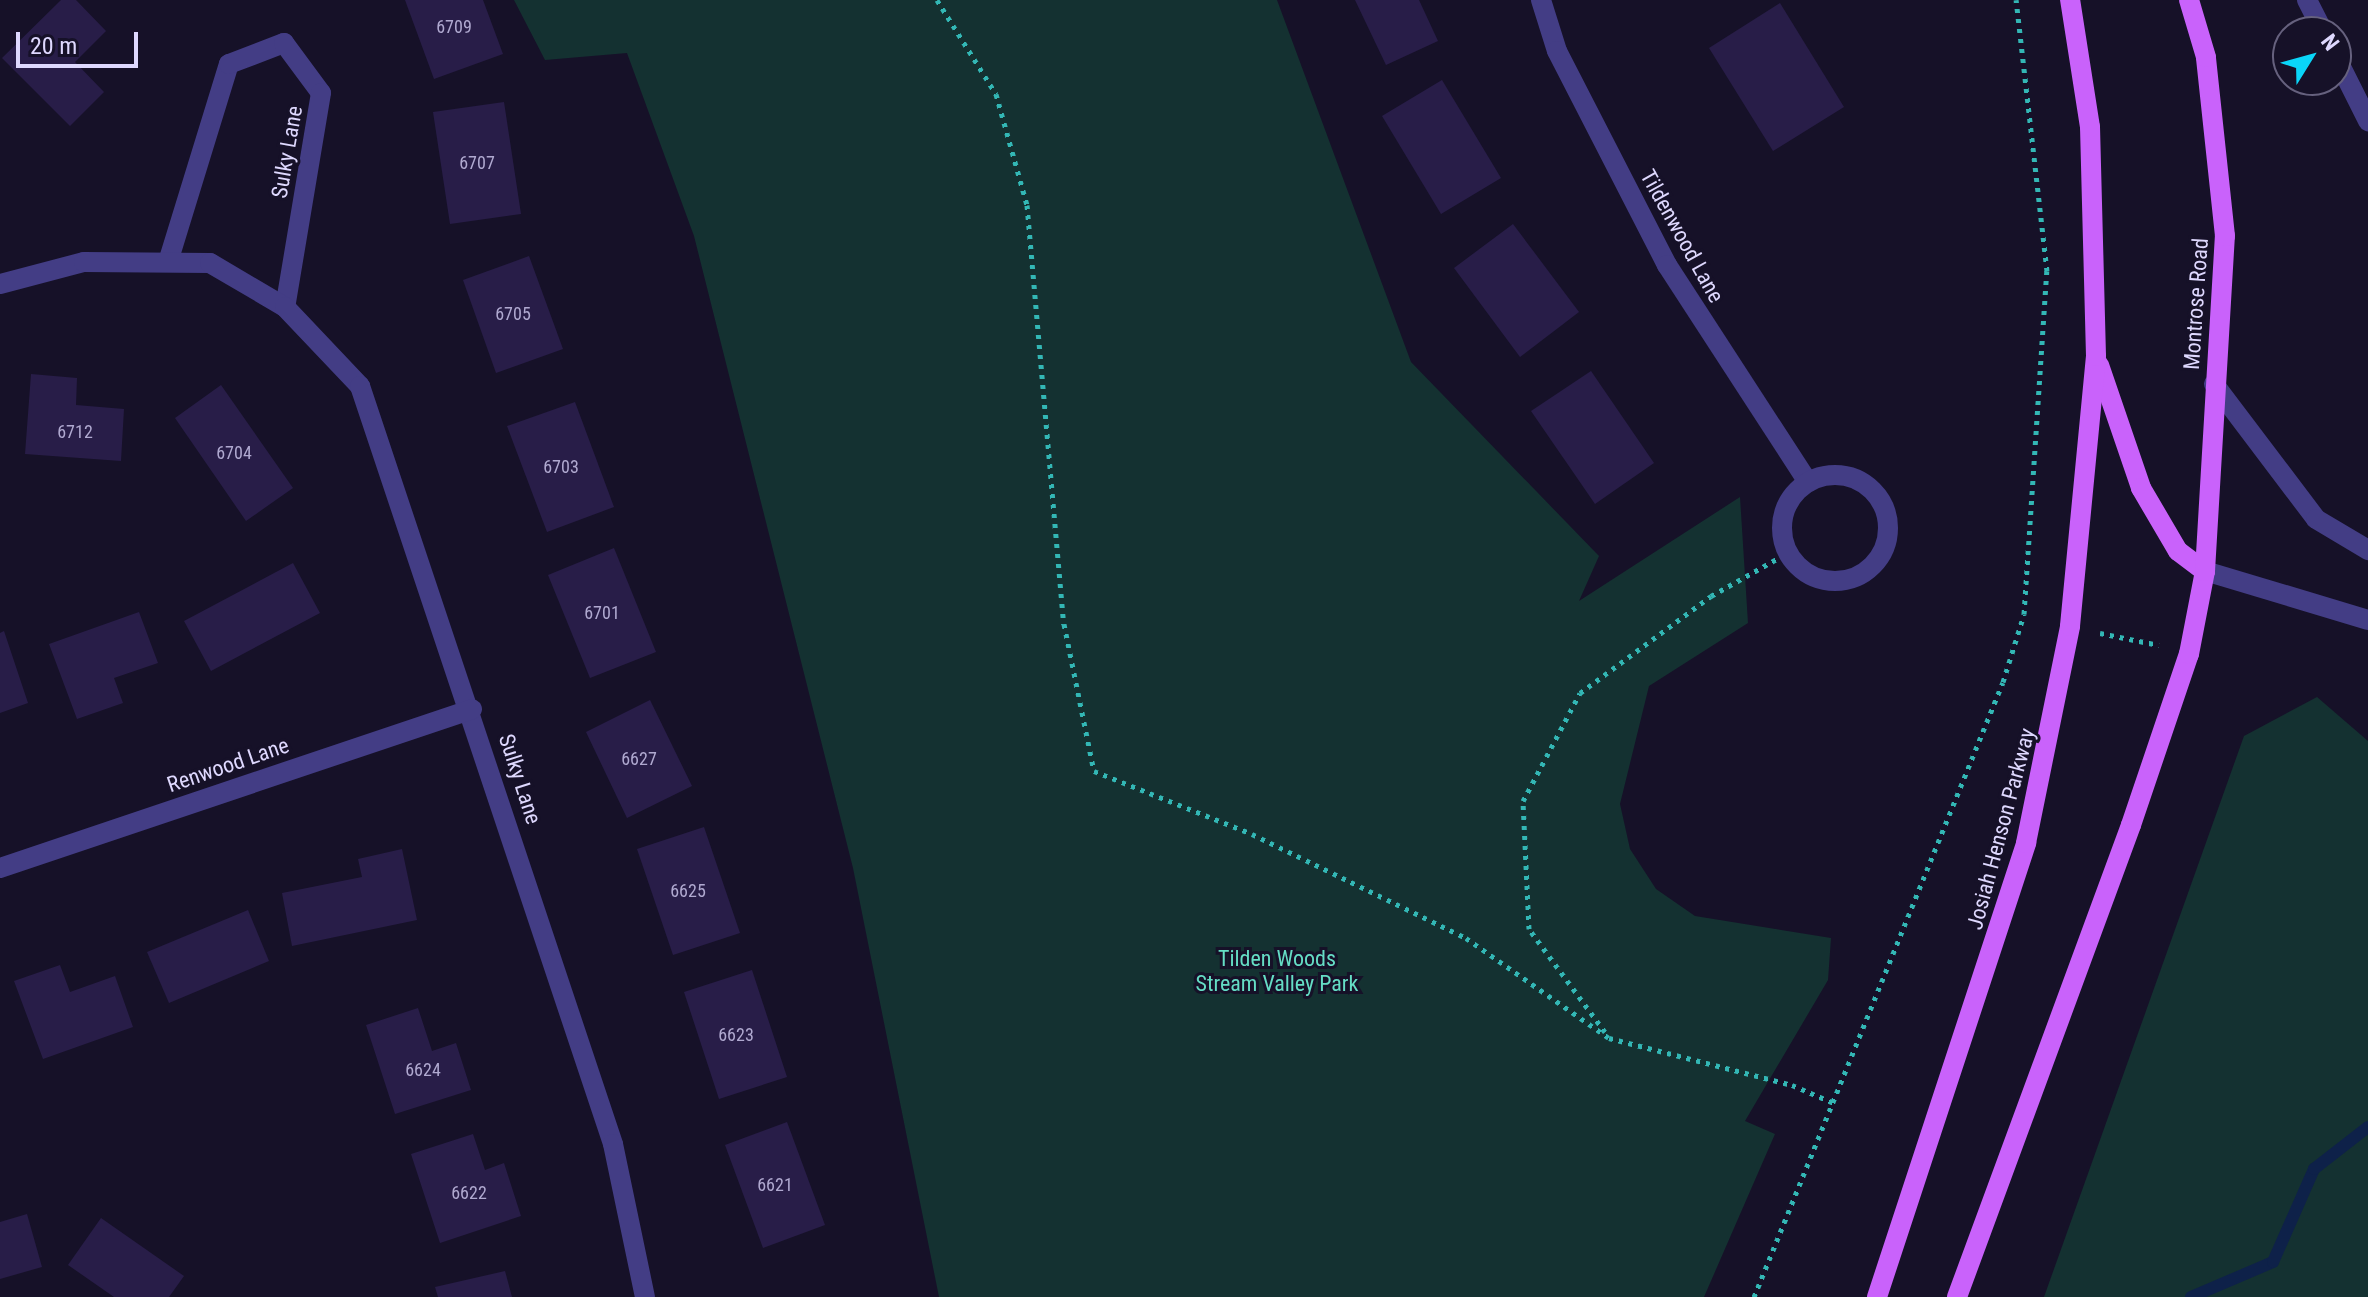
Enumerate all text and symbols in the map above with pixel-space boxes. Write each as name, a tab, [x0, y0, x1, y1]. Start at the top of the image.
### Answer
scale bar	[20, 16, 142, 66]
house number: 6709	[436, 16, 472, 38]
north arrow	[2272, 16, 2352, 96]
text: N	[2316, 30, 2344, 55]
text: 20 m	[30, 32, 77, 60]
street label: Sulky Lane	[266, 104, 308, 200]
house number: 6707	[459, 152, 495, 174]
street label: Tildenwood Lane	[1635, 165, 1729, 307]
street label: Montrose Road	[2178, 237, 2214, 371]
house number: 6705	[495, 303, 531, 325]
house number: 6712	[57, 421, 93, 443]
house number: 6704	[216, 442, 252, 464]
house number: 6703	[543, 456, 579, 478]
house number: 6701	[584, 602, 620, 624]
street label: Josiah Henson Parkway	[1961, 725, 2041, 933]
street label: Sulky Lane	[493, 731, 547, 827]
street label: Renwood Lane	[164, 732, 292, 798]
house number: 6627	[621, 748, 657, 770]
house number: 6625	[670, 880, 706, 902]
park label: Tilden Woods Stream Valley Park	[1196, 945, 1358, 996]
house number: 6623	[718, 1024, 754, 1046]
house number: 6624	[405, 1059, 441, 1081]
house number: 6621	[757, 1174, 793, 1196]
house number: 6622	[451, 1182, 487, 1204]

